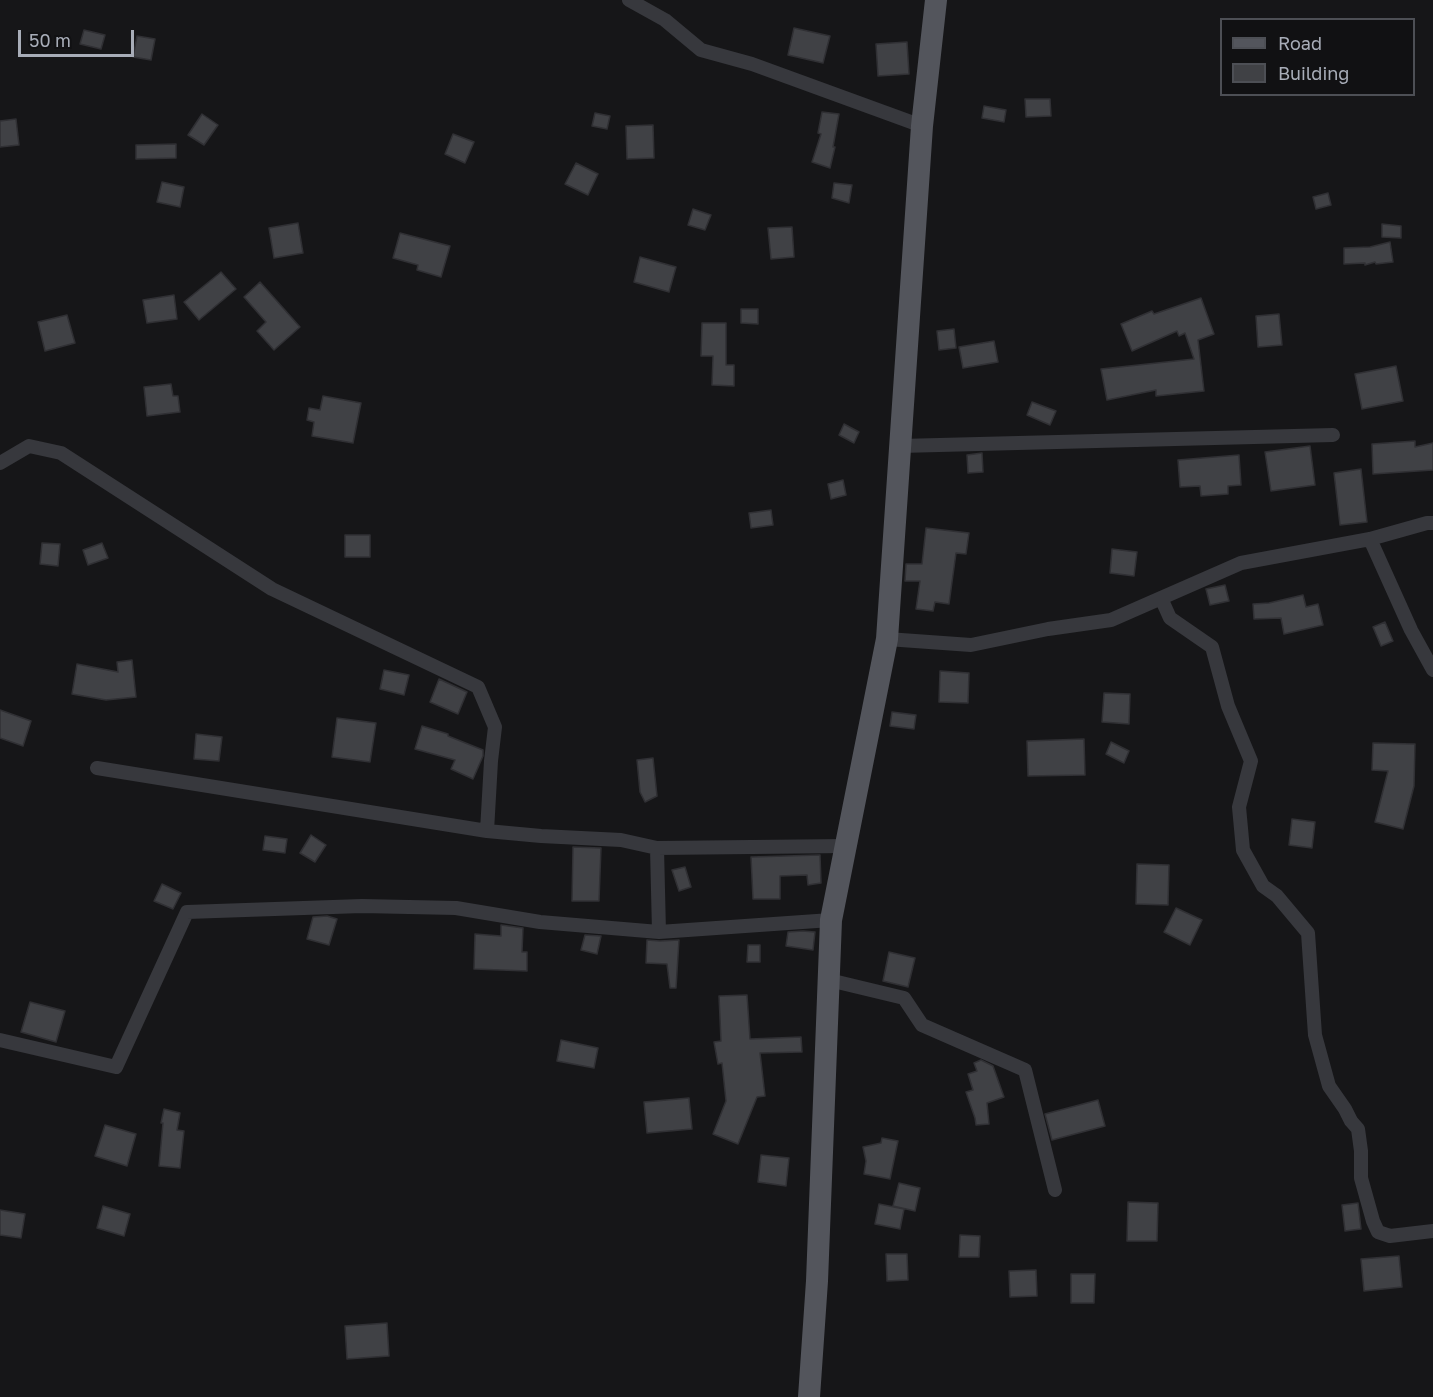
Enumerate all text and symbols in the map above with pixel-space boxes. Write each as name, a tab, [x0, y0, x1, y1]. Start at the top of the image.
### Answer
scale bar	[21, 18, 136, 56]
legend	[1220, 18, 1415, 96]
text: 50 m	[29, 29, 71, 51]
text: Road	[1278, 32, 1322, 54]
text: Building	[1278, 62, 1349, 84]

